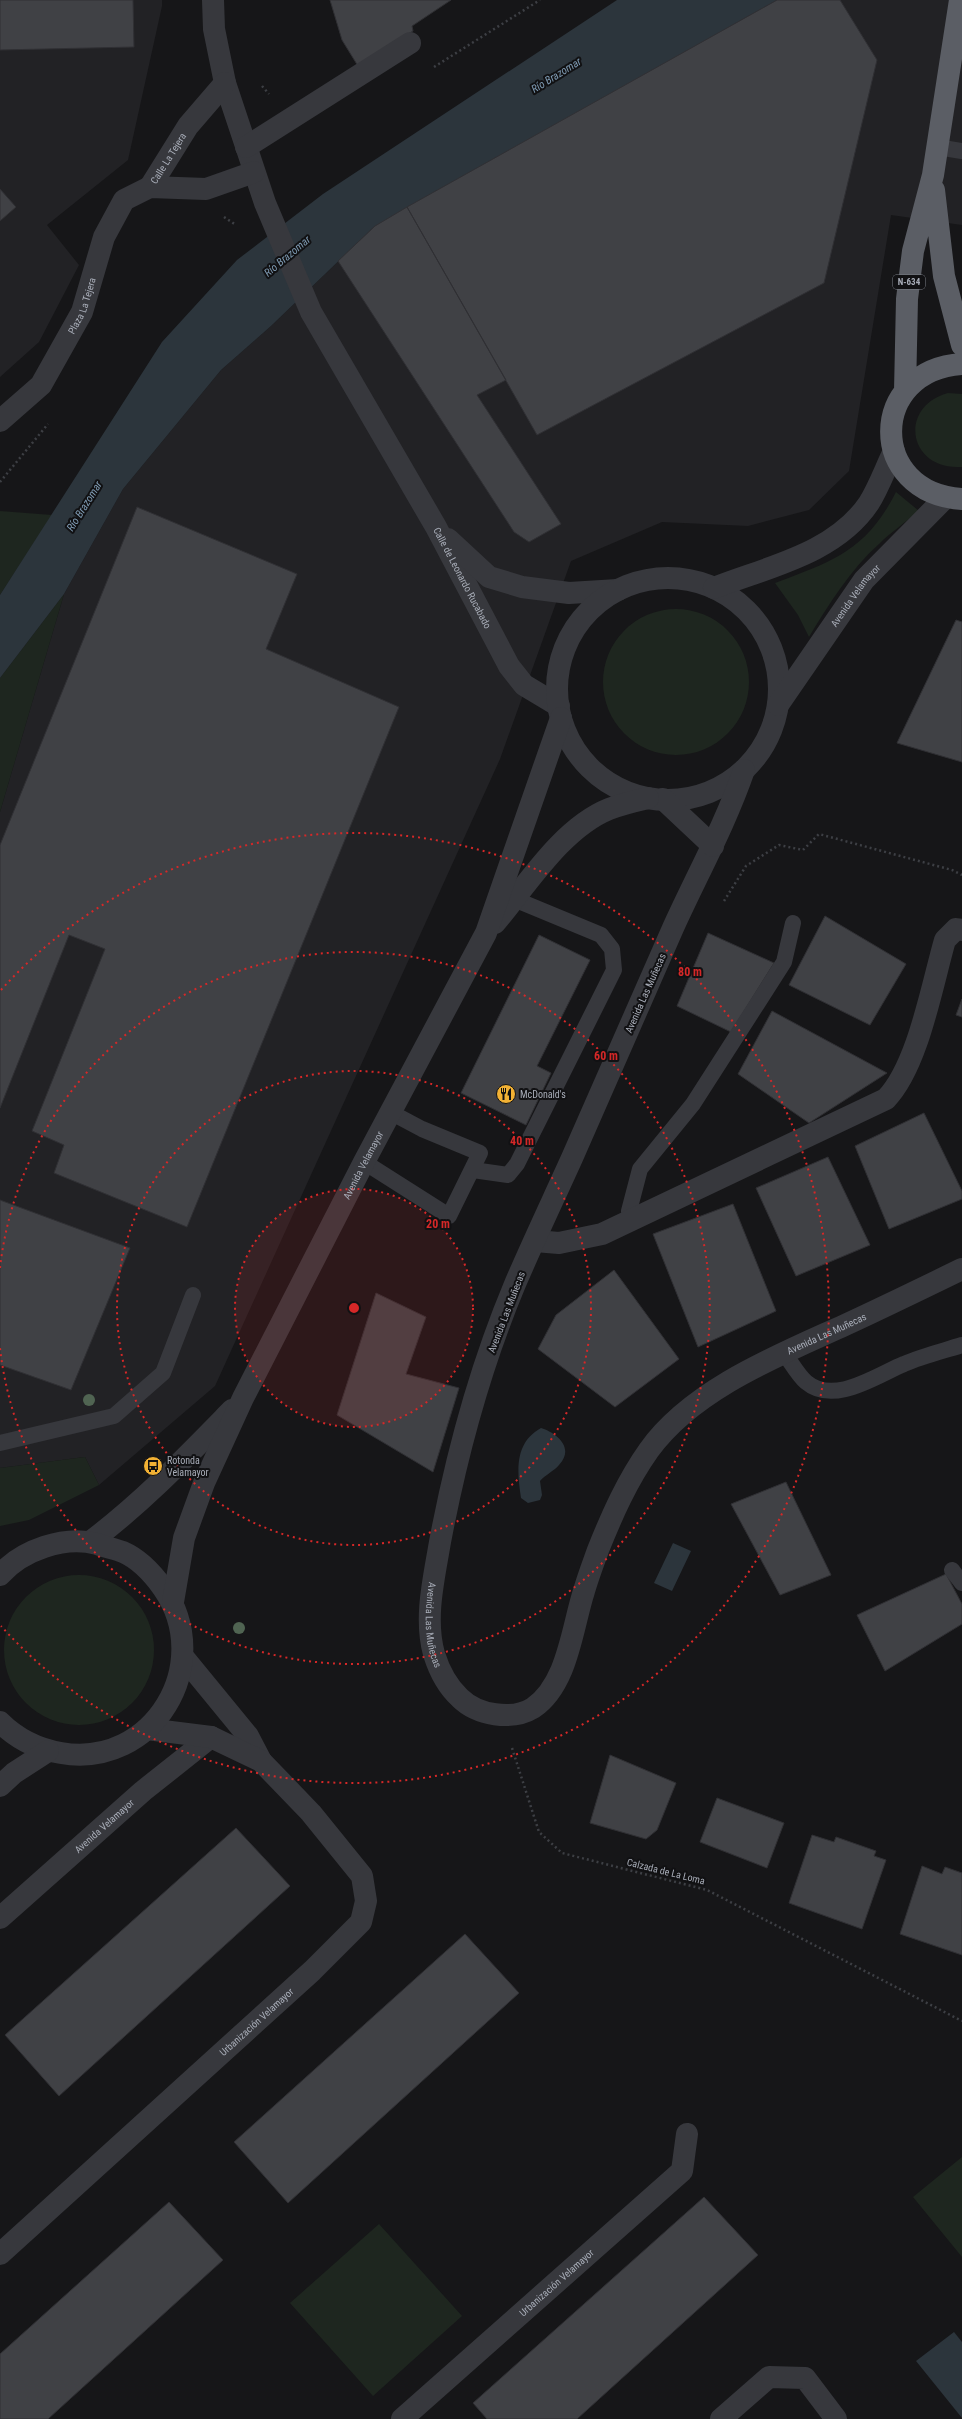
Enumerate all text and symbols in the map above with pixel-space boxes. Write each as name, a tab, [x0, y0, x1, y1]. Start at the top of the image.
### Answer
water label: Río Brazomar	[529, 55, 584, 96]
street label: Calle La Tejera	[148, 131, 188, 186]
water label: Río Brazomar	[262, 233, 314, 279]
road number: N-634	[893, 275, 925, 289]
street label: Plaza La Tejera	[66, 276, 98, 336]
water label: Río Brazomar	[64, 478, 105, 534]
street label: Calle de Leonardo Rucabado	[431, 526, 493, 630]
street label: Avenida Velamayor	[829, 562, 882, 629]
street label: Avenida Las Muñecas	[623, 951, 668, 1035]
text: 80 m	[678, 965, 702, 979]
text: 60 m	[594, 1049, 618, 1063]
restaurant icon: McDonald's	[495, 1083, 517, 1105]
place label: McDonald's	[520, 1089, 566, 1100]
street label: Avenida Velamayor	[341, 1129, 385, 1201]
text: 40 m	[510, 1134, 534, 1148]
text: 20 m	[426, 1217, 450, 1231]
street label: Avenida Las Muñecas	[486, 1270, 527, 1354]
centre of rings	[347, 1301, 361, 1315]
street label: Avenida Las Muñecas	[785, 1311, 868, 1357]
bus stop icon: Rotonda Velamayor	[142, 1455, 164, 1477]
place label: Rotonda Velamayor	[167, 1455, 209, 1478]
street label: Avenida Las Muñecas	[424, 1582, 444, 1670]
street label: Avenida Velamayor	[72, 1797, 136, 1855]
street label: Calzada de La Loma	[626, 1856, 706, 1887]
street label: Urbanización Velamayor	[218, 1986, 296, 2058]
street label: Urbanización Velamayor	[517, 2247, 596, 2319]

